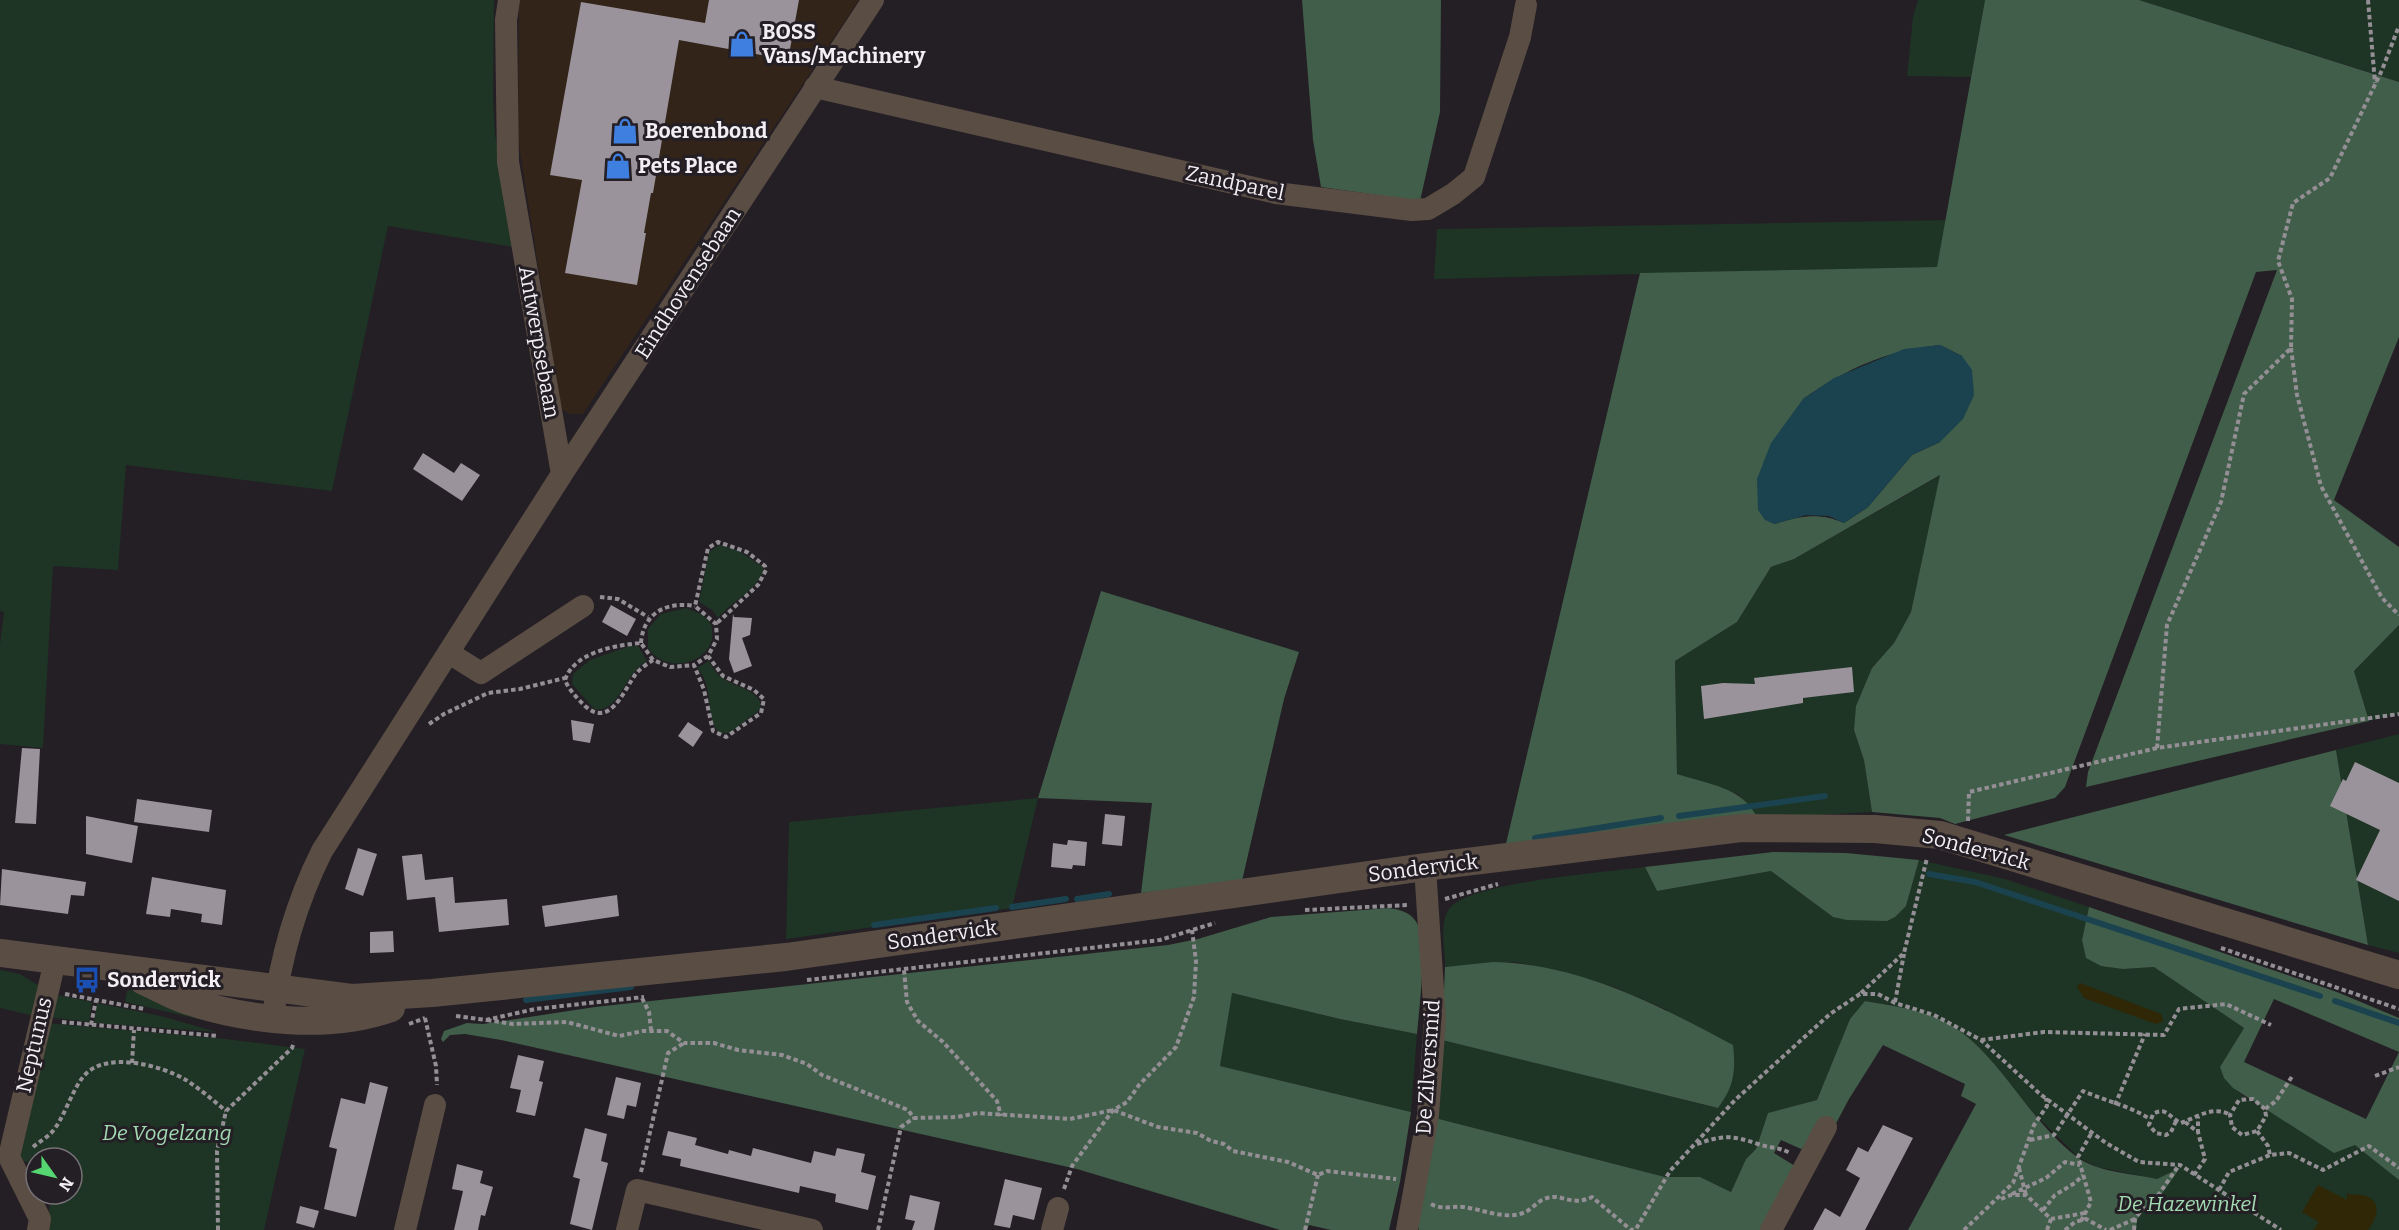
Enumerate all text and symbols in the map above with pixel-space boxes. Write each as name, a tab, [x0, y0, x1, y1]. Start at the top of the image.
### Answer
place label: BOSS Vans/Machinery	[762, 19, 926, 69]
shop icon: BOSS Vans/Machinery	[727, 29, 757, 59]
shop icon: Boerenbond	[610, 116, 640, 146]
place label: Boerenbond	[645, 118, 768, 144]
shop icon: Pets Place	[603, 151, 633, 181]
place label: Pets Place	[638, 153, 737, 179]
street label: Zandparel	[1183, 160, 1287, 206]
street label: Eindhovensebaan	[629, 203, 747, 363]
street label: Antwerpsebaan	[513, 264, 565, 420]
street label: Sondervick	[1919, 822, 2033, 876]
street label: Sondervick	[1367, 848, 1480, 888]
street label: Sondervick	[885, 914, 999, 956]
bus stop icon: Sondervick	[72, 965, 102, 995]
place label: Sondervick	[107, 967, 221, 993]
street label: Neptunus	[10, 995, 58, 1095]
street label: De Zilversmid	[1410, 999, 1446, 1135]
park label: De Vogelzang	[102, 1120, 232, 1146]
north arrow	[24, 1146, 84, 1206]
text: N	[55, 1174, 77, 1195]
park label: De Hazewinkel	[2117, 1191, 2257, 1217]

